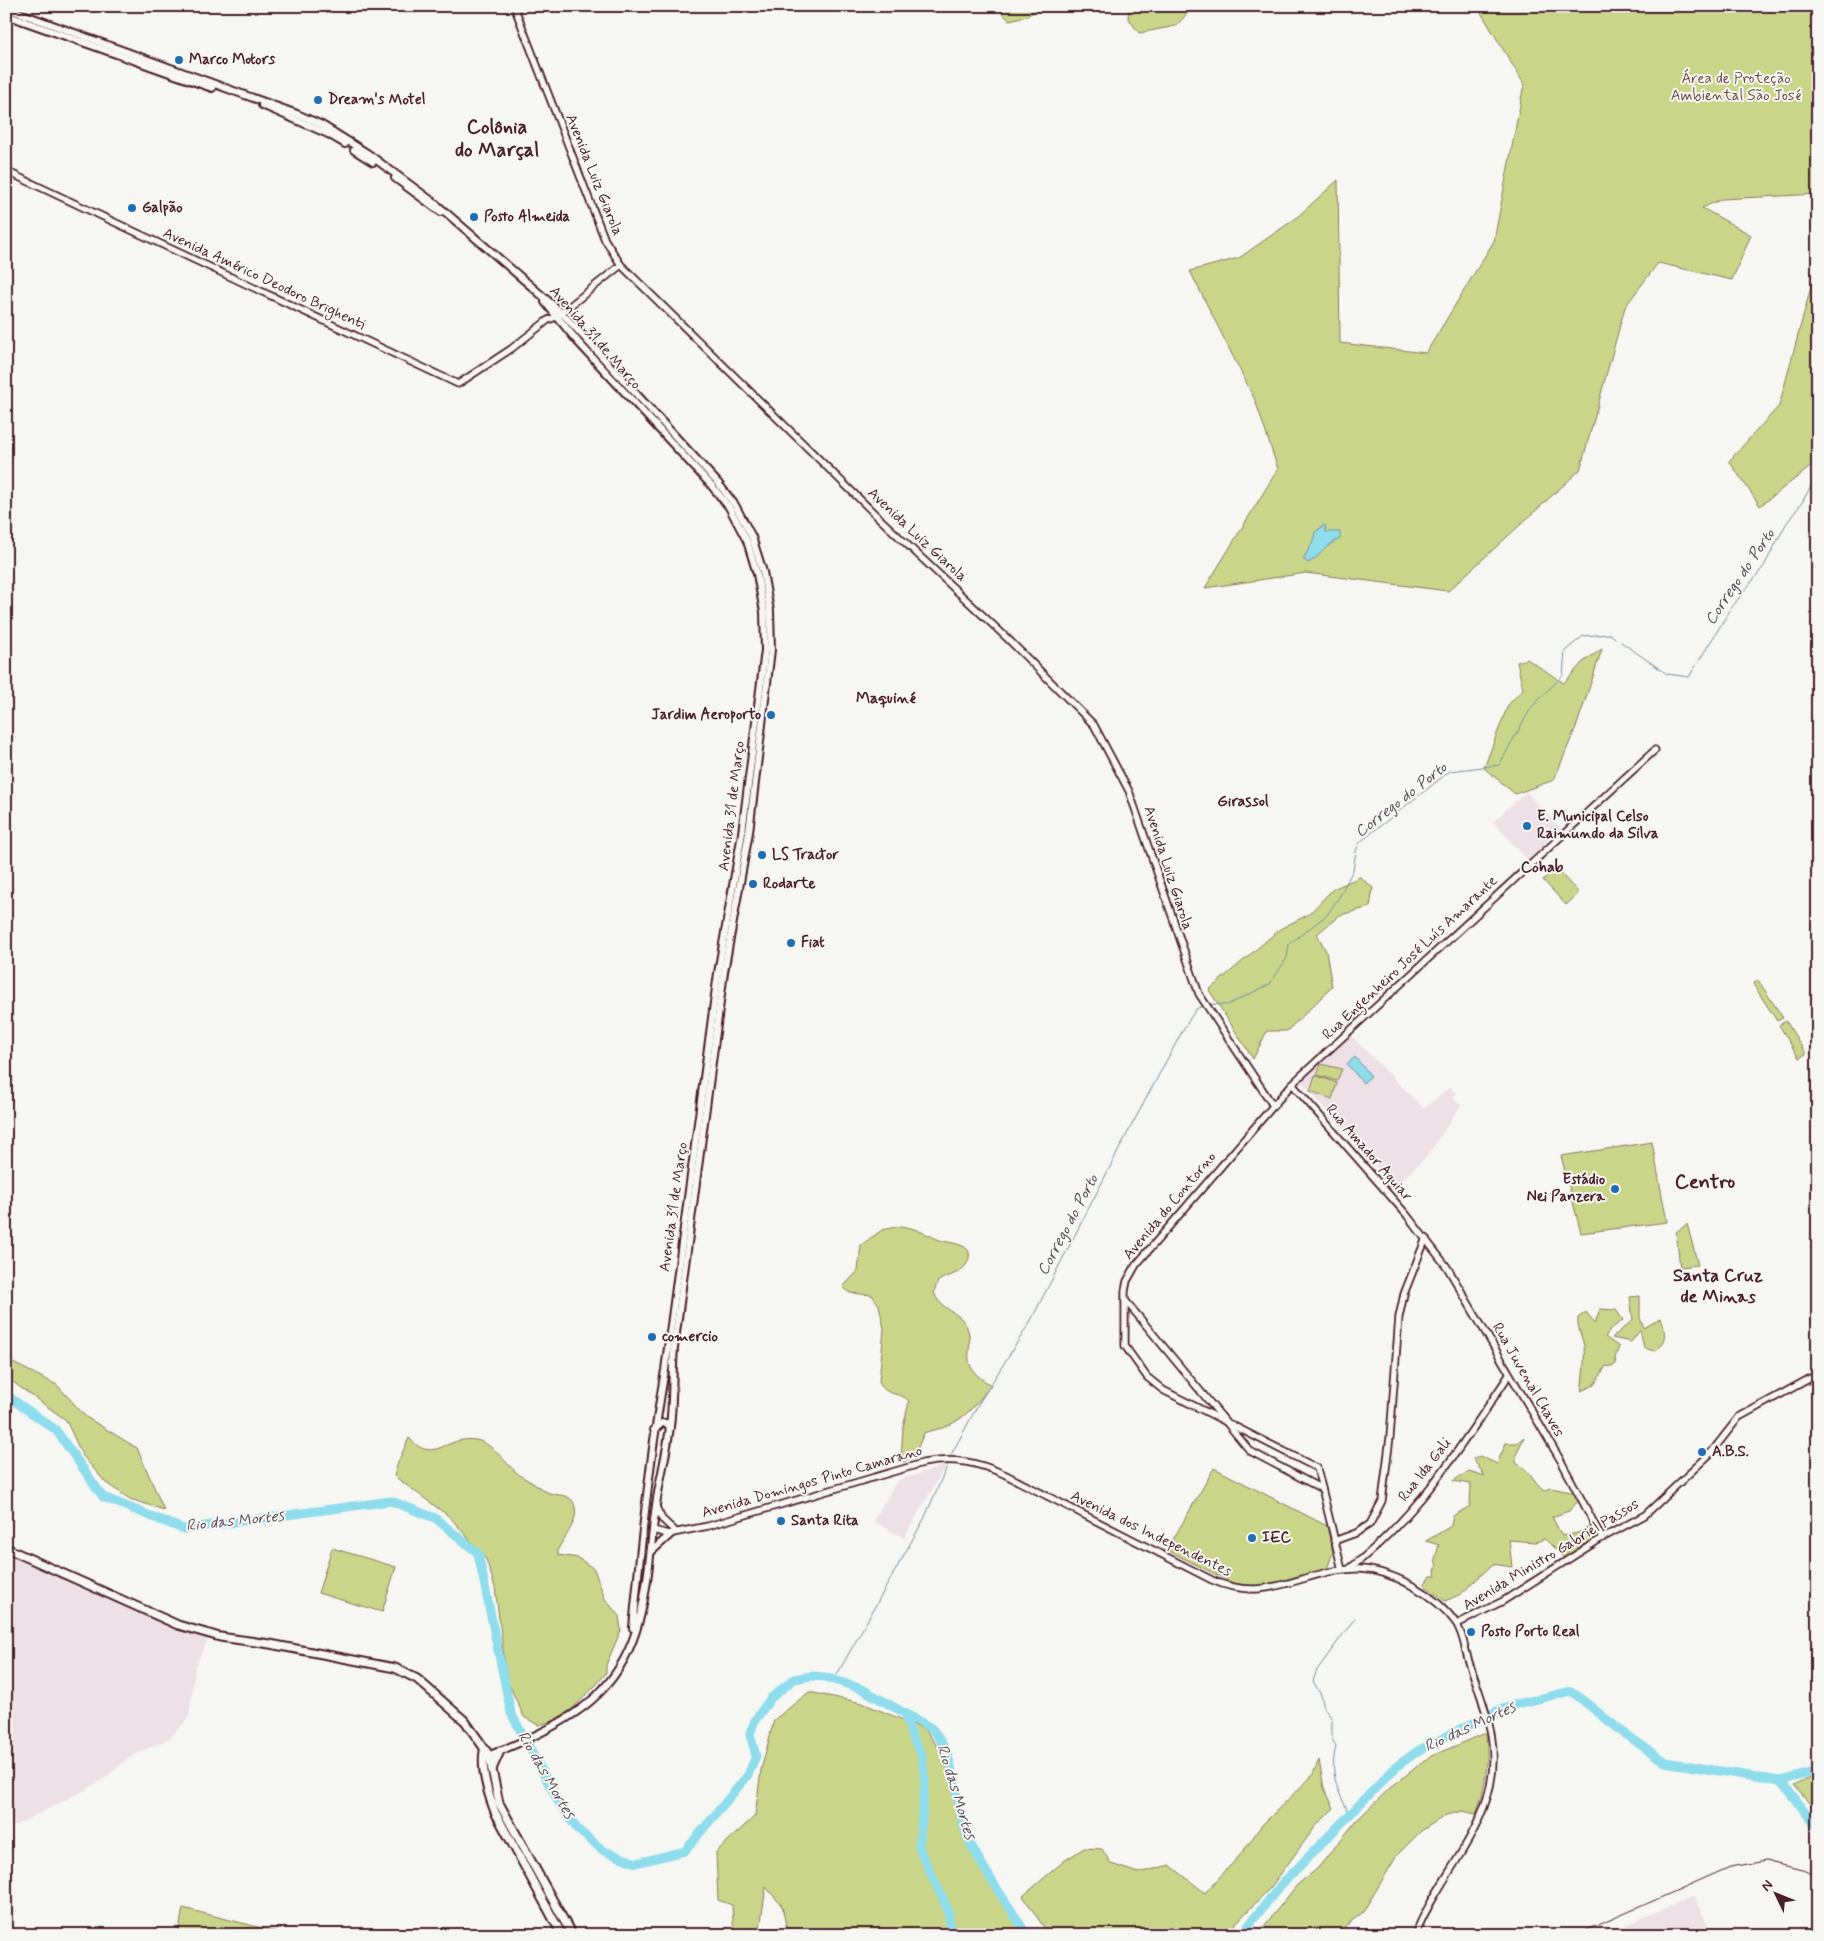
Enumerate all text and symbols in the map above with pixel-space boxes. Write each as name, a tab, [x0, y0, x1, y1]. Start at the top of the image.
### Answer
place label: Marco Motors	[189, 50, 276, 70]
marker: Marco Motors	[173, 54, 185, 66]
park label: Área de Proteção Ambiental São José	[1671, 68, 1802, 106]
place label: Dream's Motel	[328, 90, 426, 110]
marker: Dream's Motel	[312, 94, 324, 106]
street label: Avenida Luiz Giarola	[560, 111, 628, 239]
district label: Colônia do Marçal	[455, 114, 539, 164]
place label: Galpão	[142, 198, 183, 218]
marker: Galpão	[126, 202, 138, 214]
place label: Posto Almeida	[484, 207, 570, 227]
marker: Posto Almeida	[468, 211, 480, 223]
street label: Avenida Américo Deodoro Brighenti	[159, 223, 369, 336]
street label: Avenida 31 de Março	[545, 282, 645, 394]
street label: Avenida Luiz Giarola	[863, 484, 971, 587]
water label: Corrego do Porto	[1700, 524, 1780, 629]
district label: Maquiné	[856, 688, 917, 709]
place label: Jardim Aeroporto	[651, 705, 761, 725]
marker: Jardim Aeroporto	[765, 709, 777, 721]
street label: Avenida 31 de Março	[714, 740, 750, 872]
water label: Corrego do Porto	[1351, 757, 1452, 843]
district label: Girassol	[1217, 791, 1269, 812]
street label: Avenida Luiz Giarola	[1138, 803, 1198, 933]
place label: E. Municipal Celso Raimundo da Silva	[1537, 807, 1659, 844]
marker: E. Municipal Celso Raimundo da Silva	[1521, 820, 1533, 832]
place label: LS Tractor	[772, 845, 840, 865]
marker: LS Tractor	[756, 849, 768, 861]
district label: Cohab	[1521, 857, 1564, 878]
street label: Rua Engenheiro José Luís Amarante	[1318, 871, 1503, 1045]
place label: Rodarte	[763, 874, 816, 894]
marker: Rodarte	[747, 878, 759, 890]
place label: Fiat	[801, 933, 825, 953]
marker: Fiat	[785, 937, 797, 949]
street label: Rua Amador Aguiar	[1321, 1100, 1417, 1206]
street label: Avenida 31 de Março	[655, 1141, 693, 1273]
street label: Avenida do Contorno	[1119, 1148, 1221, 1264]
district label: Centro	[1675, 1169, 1735, 1196]
water label: Corrego do Porto	[1033, 1170, 1104, 1279]
place label: Estádio Nei Panzera	[1527, 1170, 1606, 1207]
marker: Estádio Nei Panzera	[1609, 1183, 1621, 1195]
district label: Santa Cruz de Minas	[1673, 1264, 1763, 1309]
street label: Rua Juvenal Chaves	[1487, 1319, 1569, 1441]
place label: comercio	[662, 1327, 718, 1347]
marker: comercio	[646, 1331, 658, 1343]
street label: Rua Ida Gali	[1394, 1434, 1456, 1506]
street label: Avenida Domingos Pinto Camarano	[699, 1441, 925, 1523]
place label: A.B.S.	[1712, 1442, 1749, 1462]
marker: A.B.S.	[1696, 1446, 1708, 1458]
street label: Avenida dos Independentes	[1067, 1486, 1235, 1582]
street label: Avenida Ministro Gabriel Passos	[1459, 1494, 1643, 1616]
water label: Rio das Mortes	[185, 1505, 287, 1537]
place label: Santa Rita	[791, 1511, 859, 1531]
marker: Santa Rita	[775, 1515, 787, 1527]
place label: IEC	[1262, 1528, 1292, 1548]
marker: IEC	[1246, 1532, 1258, 1544]
place label: Posto Porto Real	[1481, 1622, 1580, 1642]
marker: Posto Porto Real	[1465, 1626, 1477, 1638]
water label: Rio das Mortes	[1421, 1696, 1521, 1757]
water label: Rio das Mortes	[512, 1727, 581, 1824]
water label: Rio das Mortes	[932, 1742, 981, 1844]
north arrow	[1752, 1868, 1802, 1918]
text: N	[1757, 1876, 1777, 1895]

